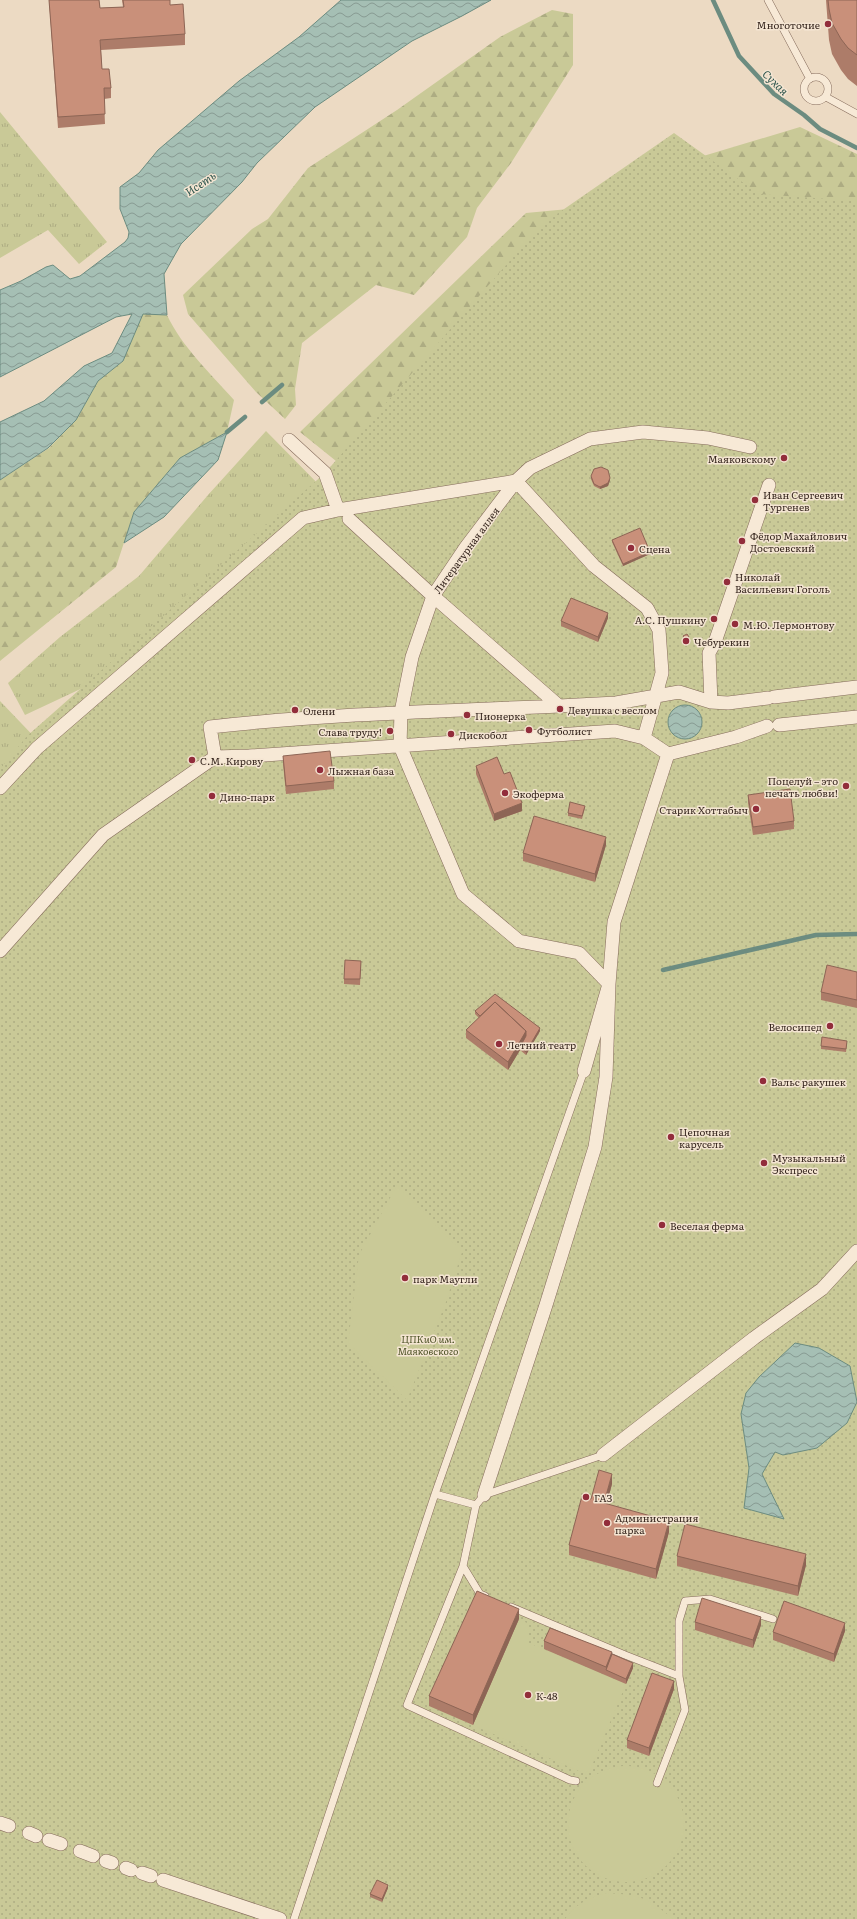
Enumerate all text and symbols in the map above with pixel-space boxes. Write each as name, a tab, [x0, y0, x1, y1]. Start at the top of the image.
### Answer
place label: Многоточие	[757, 17, 820, 32]
marker: Многоточие	[823, 19, 833, 29]
water label: Сухая	[760, 66, 793, 99]
water label: Исеть	[182, 167, 218, 199]
place label: Маяковскому	[708, 451, 776, 466]
marker: Маяковскому	[779, 453, 789, 463]
place label: Иван Сергеевич Тургенев	[763, 487, 843, 514]
marker: Иван Сергеевич Тургенев	[750, 495, 760, 505]
street label: Литературная аллея	[429, 504, 503, 596]
place label: Фёдор Махайлович Достоевский	[750, 528, 847, 555]
marker: Фёдор Махайлович Достоевский	[737, 536, 747, 546]
place label: Сцена	[639, 541, 671, 556]
marker: Сцена	[626, 543, 636, 553]
place label: Николай Васильевич Гоголь	[735, 569, 831, 596]
marker: Николай Васильевич Гоголь	[722, 577, 732, 587]
place label: А.С. Пушкину	[635, 612, 706, 627]
marker: А.С. Пушкину	[709, 614, 719, 624]
place label: М.Ю. Лермонтову	[743, 617, 835, 632]
marker: М.Ю. Лермонтову	[730, 619, 740, 629]
place label: Чебурекин	[694, 634, 749, 649]
marker: Чебурекин	[681, 636, 691, 646]
place label: Девушка с веслом	[568, 702, 657, 717]
place label: Олени	[303, 703, 336, 718]
marker: Девушка с веслом	[555, 704, 565, 714]
marker: Олени	[290, 705, 300, 715]
place label: Пионерка	[475, 708, 526, 723]
marker: Пионерка	[462, 710, 472, 720]
place label: Футболист	[537, 723, 592, 738]
place label: Слава труду!	[318, 724, 382, 739]
marker: Футболист	[524, 725, 534, 735]
marker: Слава труду!	[385, 726, 395, 736]
place label: Дискобол	[459, 727, 508, 742]
marker: Дискобол	[446, 729, 456, 739]
place label: С.М. Кирову	[200, 753, 263, 768]
marker: С.М. Кирову	[187, 755, 197, 765]
place label: Лыжная база	[328, 763, 395, 778]
marker: Лыжная база	[315, 765, 325, 775]
place label: Поцелуй – это печать любви!	[765, 773, 838, 800]
marker: Поцелуй – это печать любви!	[841, 781, 851, 791]
place label: Экоферма	[513, 786, 564, 801]
marker: Экоферма	[500, 788, 510, 798]
place label: Дино-парк	[220, 789, 275, 804]
marker: Дино-парк	[207, 791, 217, 801]
place label: Старик Хоттабыч	[659, 802, 748, 817]
marker: Старик Хоттабыч	[751, 804, 761, 814]
place label: Велосипед	[768, 1019, 822, 1034]
marker: Велосипед	[825, 1021, 835, 1031]
place label: Летний театр	[507, 1037, 576, 1052]
marker: Летний театр	[494, 1039, 504, 1049]
place label: Вальс ракушек	[771, 1074, 846, 1089]
marker: Вальс ракушек	[758, 1076, 768, 1086]
place label: Цепочная карусель	[679, 1124, 730, 1151]
marker: Цепочная карусель	[666, 1132, 676, 1142]
place label: Музыкальный Экспресс	[772, 1150, 846, 1177]
marker: Музыкальный Экспресс	[759, 1158, 769, 1168]
place label: Веселая ферма	[670, 1218, 745, 1233]
marker: Веселая ферма	[657, 1220, 667, 1230]
place label: парк Маугли	[413, 1271, 478, 1286]
marker: парк Маугли	[400, 1273, 410, 1283]
park label: ЦПКиО им. Маяковского	[398, 1331, 458, 1358]
place label: ГАЗ	[594, 1490, 612, 1505]
marker: ГАЗ	[581, 1492, 591, 1502]
place label: Администрация парка	[615, 1510, 698, 1537]
marker: Администрация парка	[602, 1518, 612, 1528]
place label: К-48	[536, 1688, 558, 1703]
marker: К-48	[523, 1690, 533, 1700]

